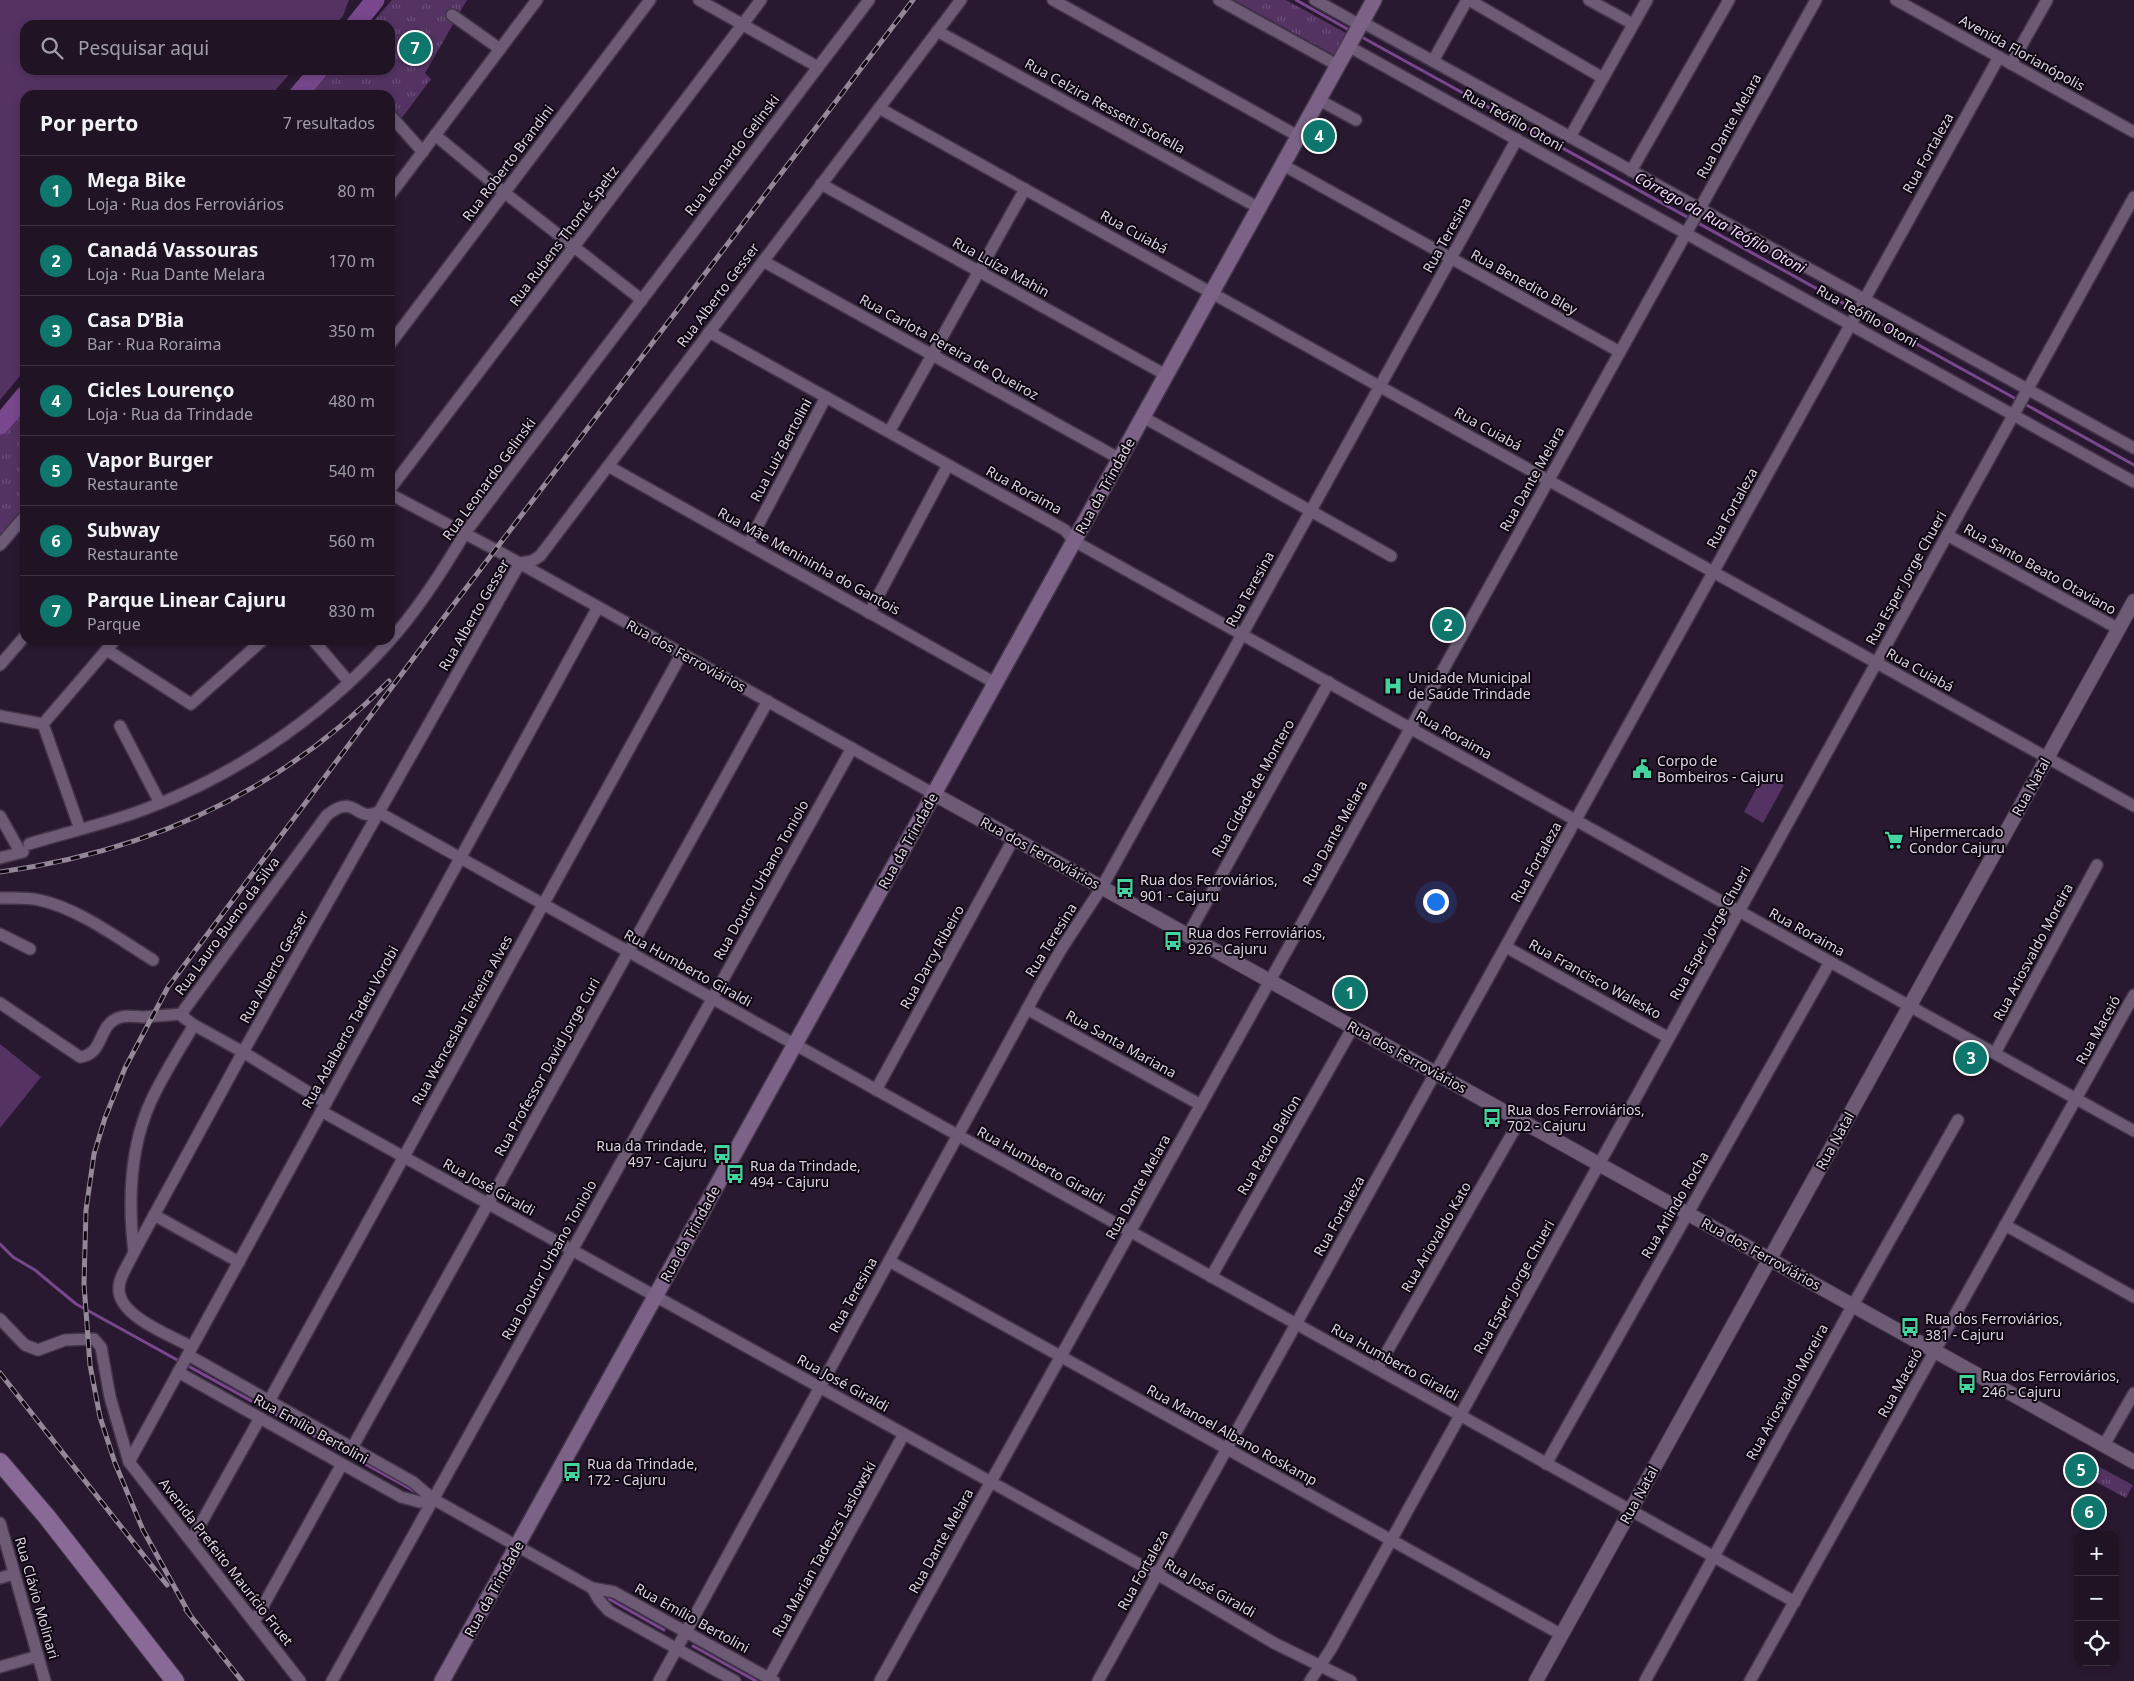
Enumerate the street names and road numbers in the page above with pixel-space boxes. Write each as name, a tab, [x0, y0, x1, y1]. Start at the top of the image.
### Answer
street label: Avenida Florianópolis	[1956, 10, 2089, 95]
street label: Rua Celzira Ressetti Stofella	[1022, 53, 1189, 158]
street label: Rua Dante Melara	[1692, 70, 1765, 182]
street label: Rua Teófilo Otoni	[1459, 84, 1567, 155]
street label: Rua Leonardo Gelinski	[680, 90, 783, 219]
street label: Rua Roberto Brandini	[458, 101, 558, 225]
street label: Rua Fortaleza	[1898, 109, 1957, 196]
street label: Rua Rubens Thomé Speltz	[505, 161, 623, 310]
street label: Rua Teresina	[1418, 194, 1475, 276]
street label: Rua Cuiabá	[1097, 205, 1171, 258]
street label: Rua Luíza Mahin	[949, 232, 1053, 301]
street label: Rua Alberto Gesser	[672, 238, 763, 351]
street label: Rua Benedito Bley	[1467, 244, 1582, 319]
street label: Rua Teófilo Otoni	[1813, 280, 1921, 351]
street label: Rua Carlota Pereira de Queiroz	[856, 289, 1043, 404]
street label: Rua Luiz Bertolini	[745, 395, 816, 505]
street label: Rua Cuiabá	[1451, 402, 1525, 455]
street label: Rua Leonardo Gelinski	[438, 414, 539, 544]
street label: Rua Dante Melara	[1495, 423, 1568, 535]
street label: Rua da Trindade	[1070, 434, 1139, 537]
street label: Rua Roraima	[983, 461, 1066, 518]
street label: Rua Fortaleza	[1702, 464, 1761, 551]
street label: Rua Mãe Menininha do Gantois	[714, 502, 904, 619]
street label: Rua Esper Jorge Chueri	[1861, 507, 1950, 648]
street label: Rua Santo Beato Otaviano	[1961, 519, 2120, 619]
street label: Rua Teresina	[1221, 548, 1278, 630]
street label: Rua Alberto Gesser	[434, 555, 513, 674]
street label: Rua dos Ferroviários	[623, 615, 750, 697]
street label: Rua Cuiabá	[1883, 643, 1957, 696]
street label: Rua Roraima	[1413, 706, 1496, 763]
street label: Rua Cidade de Montero	[1207, 715, 1298, 860]
street label: Rua Natal	[2007, 754, 2054, 819]
street label: Rua Dante Melara	[1298, 777, 1371, 889]
street label: Rua da Trindade	[873, 789, 942, 892]
street label: Rua Doutor Urbano Toniolo	[709, 796, 813, 963]
street label: Rua dos Ferroviários	[977, 812, 1104, 894]
street label: Rua Fortaleza	[1506, 818, 1565, 905]
street label: Rua Lauro Bueno da Silva	[170, 853, 283, 999]
street label: Rua Esper Jorge Chueri	[1665, 862, 1754, 1003]
street label: Rua Ariosvaldo Moreira	[1988, 880, 2077, 1024]
street label: Rua Teresina	[1020, 899, 1081, 980]
street label: Rua Darcy Ribeiro	[895, 901, 968, 1012]
street label: Rua Roraima	[1766, 903, 1849, 960]
street label: Rua Alberto Gesser	[235, 907, 313, 1026]
street label: Rua Humberto Giraldi	[621, 924, 756, 1011]
street label: Rua Wenceslau Teixeira Alves	[407, 931, 516, 1108]
street label: Rua Francisco Walesko	[1526, 934, 1665, 1023]
street label: Rua Adalberto Tadeu Vorobi	[297, 942, 402, 1112]
street label: Rua Professor David Jorge Curi	[489, 974, 604, 1159]
street label: Rua Maceió	[2071, 992, 2124, 1068]
street label: Rua Santa Mariana	[1062, 1005, 1180, 1082]
street label: Rua dos Ferroviários	[1344, 1016, 1471, 1098]
street label: Rua Pedro Bellon	[1232, 1091, 1305, 1198]
street label: Rua Natal	[1811, 1108, 1858, 1173]
street label: Rua Humberto Giraldi	[974, 1121, 1109, 1208]
street label: Rua Dante Melara	[1101, 1131, 1174, 1243]
street label: Rua Arlindo Rocha	[1636, 1148, 1713, 1262]
street label: Rua José Giraldi	[440, 1153, 539, 1220]
street label: Rua Fortaleza	[1309, 1172, 1368, 1259]
street label: Rua Doutor Urbano Toniolo	[497, 1176, 601, 1343]
street label: Rua Ariovaldo Kato	[1396, 1178, 1475, 1296]
street label: Rua da Trindade	[655, 1182, 724, 1285]
street label: Rua dos Ferroviários	[1698, 1213, 1825, 1295]
street label: Rua Esper Jorge Chueri	[1469, 1216, 1558, 1357]
street label: Rua Teresina	[824, 1254, 881, 1336]
street label: Rua Humberto Giraldi	[1328, 1318, 1463, 1405]
street label: Rua Ariosvaldo Moreira	[1741, 1320, 1832, 1463]
street label: Rua Maceió	[1873, 1345, 1926, 1421]
street label: Rua José Giraldi	[794, 1349, 893, 1416]
street label: Rua Manoel Albano Roskamp	[1144, 1380, 1321, 1490]
street label: Rua Emílio Bertolini	[250, 1389, 372, 1468]
street label: Rua Marian Tadeuzs Laslowski	[767, 1458, 880, 1640]
street label: Rua Natal	[1615, 1462, 1662, 1527]
street label: Avenida Prefeito Maurício Fruet	[155, 1474, 298, 1649]
street label: Rua Dante Melara	[904, 1485, 977, 1597]
street label: Rua Fortaleza	[1113, 1526, 1172, 1613]
street label: Rua Clávio Molinari	[11, 1535, 64, 1661]
street label: Rua da Trindade	[459, 1537, 528, 1640]
street label: Rua José Giraldi	[1161, 1554, 1259, 1621]
street label: Rua Emílio Bertolini	[631, 1578, 753, 1657]

